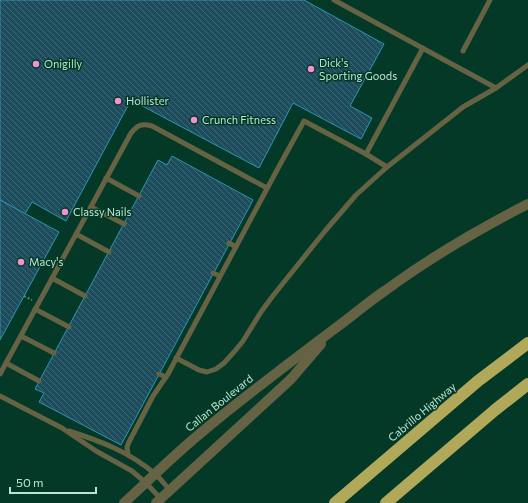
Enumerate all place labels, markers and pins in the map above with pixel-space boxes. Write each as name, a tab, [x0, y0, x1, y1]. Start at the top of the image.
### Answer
place label: Dick's Sporting Goods	[319, 56, 397, 82]
place label: Onigilly	[44, 57, 82, 70]
marker: Onigilly	[31, 59, 41, 69]
marker: Dick's Sporting Goods	[306, 64, 316, 74]
place label: Hollister	[126, 94, 169, 107]
marker: Hollister	[113, 96, 123, 106]
place label: Crunch Fitness	[202, 113, 276, 126]
marker: Crunch Fitness	[189, 115, 199, 125]
place label: Classy Nails	[73, 205, 131, 218]
marker: Classy Nails	[60, 207, 70, 217]
place label: Macy's	[29, 255, 64, 268]
marker: Macy's	[16, 257, 26, 267]

